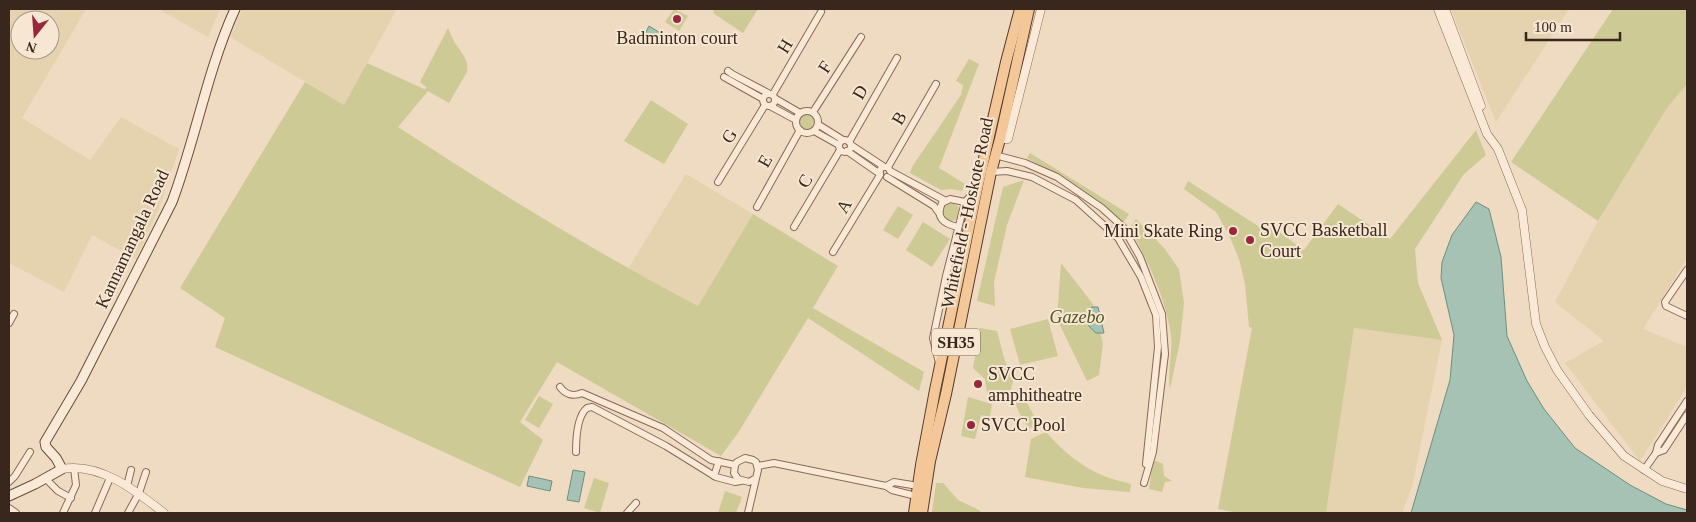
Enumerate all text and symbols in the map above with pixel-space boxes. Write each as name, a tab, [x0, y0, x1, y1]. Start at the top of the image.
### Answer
north arrow	[10, 10, 60, 60]
scale bar	[1526, 10, 1620, 42]
marker: Badminton court	[671, 13, 683, 25]
text: 100 m	[1534, 19, 1572, 35]
place label: Badminton court	[616, 28, 738, 48]
street label: H	[773, 35, 797, 57]
text: N	[24, 38, 38, 56]
street label: F	[814, 57, 836, 77]
street label: D	[848, 81, 872, 103]
street label: B	[887, 108, 911, 128]
street label: Whitefield - Hoskote Road	[937, 116, 997, 310]
street label: G	[717, 125, 741, 147]
street label: E	[754, 151, 776, 171]
street label: Kannamangala Road	[91, 167, 173, 311]
street label: C	[793, 171, 817, 191]
street label: A	[832, 195, 856, 217]
place label: SVCC Basketball Court	[1260, 220, 1388, 261]
place label: Mini Skate Ring	[1104, 221, 1223, 241]
marker: Mini Skate Ring	[1227, 225, 1239, 237]
marker: SVCC Basketball Court	[1244, 234, 1256, 246]
park label: Gazebo	[1050, 307, 1105, 327]
road number: SH35	[932, 328, 980, 356]
place label: SVCC amphitheatre	[988, 364, 1082, 405]
marker: SVCC amphitheatre	[972, 378, 984, 390]
place label: SVCC Pool	[981, 415, 1066, 435]
marker: SVCC Pool	[965, 419, 977, 431]

